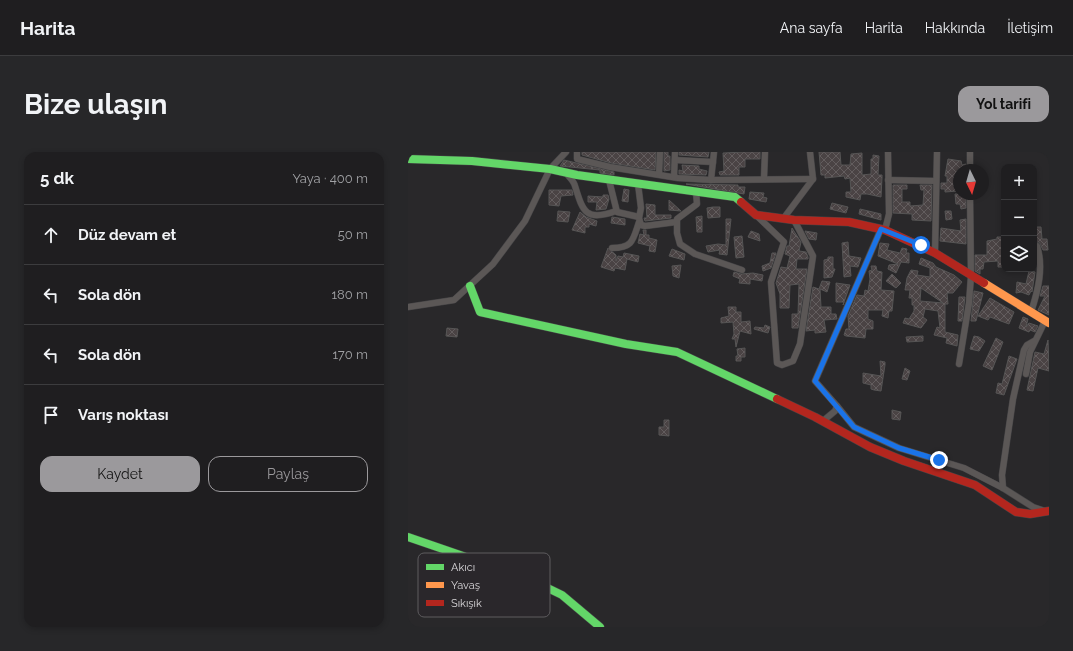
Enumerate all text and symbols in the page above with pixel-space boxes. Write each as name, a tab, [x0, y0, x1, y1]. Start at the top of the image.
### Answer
text: Harita	[20, 17, 75, 39]
text: Ana sayfa	[780, 20, 843, 36]
text: Harita	[865, 20, 903, 36]
text: Hakkında	[925, 20, 985, 36]
text: İletişim	[1007, 20, 1053, 36]
button: Yol tarifi	[958, 86, 1049, 122]
text: Bize ulaşın	[24, 88, 167, 121]
north arrow	[953, 164, 989, 200]
map controls	[1001, 164, 1037, 272]
button: +	[1001, 164, 1037, 200]
text: 5 dk	[40, 168, 74, 188]
text: Yaya · 400 m	[293, 171, 368, 186]
button: −	[1001, 200, 1037, 236]
icon: ahead	[40, 224, 62, 246]
text: Düz devam et	[78, 226, 176, 244]
text: 50 m	[338, 227, 368, 242]
route start	[912, 236, 930, 254]
button: layers	[1001, 236, 1037, 272]
icon: left	[40, 284, 62, 306]
text: Sola dön	[78, 286, 141, 304]
text: 180 m	[332, 287, 368, 302]
icon: left	[40, 344, 62, 366]
text: Sola dön	[78, 346, 141, 364]
text: 170 m	[332, 347, 368, 362]
icon: arrive	[40, 404, 62, 426]
text: Varış noktası	[78, 406, 169, 424]
route end	[930, 451, 948, 469]
button: Kaydet	[40, 456, 200, 492]
button: Paylaş	[208, 456, 368, 492]
legend	[418, 553, 550, 617]
text: Akıcı	[451, 561, 475, 574]
text: Yavaş	[451, 579, 480, 592]
text: Sıkışık	[451, 597, 482, 610]

